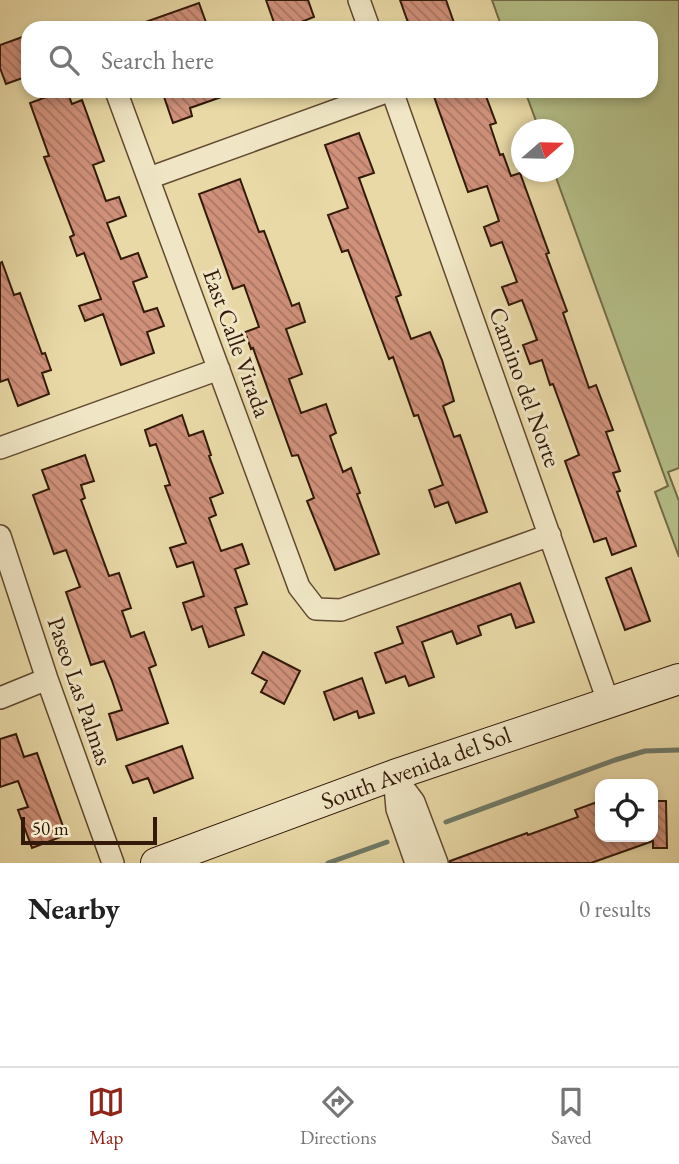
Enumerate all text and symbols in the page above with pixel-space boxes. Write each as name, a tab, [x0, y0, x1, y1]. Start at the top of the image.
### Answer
search box	[21, 21, 658, 98]
icon: search	[45, 41, 83, 79]
text: Search here	[101, 43, 214, 77]
north arrow	[511, 119, 574, 182]
street label: East Calle Virada	[196, 264, 279, 422]
street label: Camino del Norte	[482, 302, 569, 471]
street label: Paseo Las Palmas	[41, 613, 120, 769]
street label: South Avenida del Sol	[316, 719, 515, 816]
map controls	[595, 779, 658, 842]
button: locate	[595, 779, 658, 842]
scale bar	[21, 814, 158, 846]
text: 50 m	[32, 816, 69, 841]
text: Nearby	[28, 889, 120, 928]
text: 0 results	[579, 894, 651, 924]
tab: Map	[87, 1083, 125, 1150]
tab: Directions	[300, 1083, 376, 1150]
tab: Saved	[551, 1083, 592, 1150]

